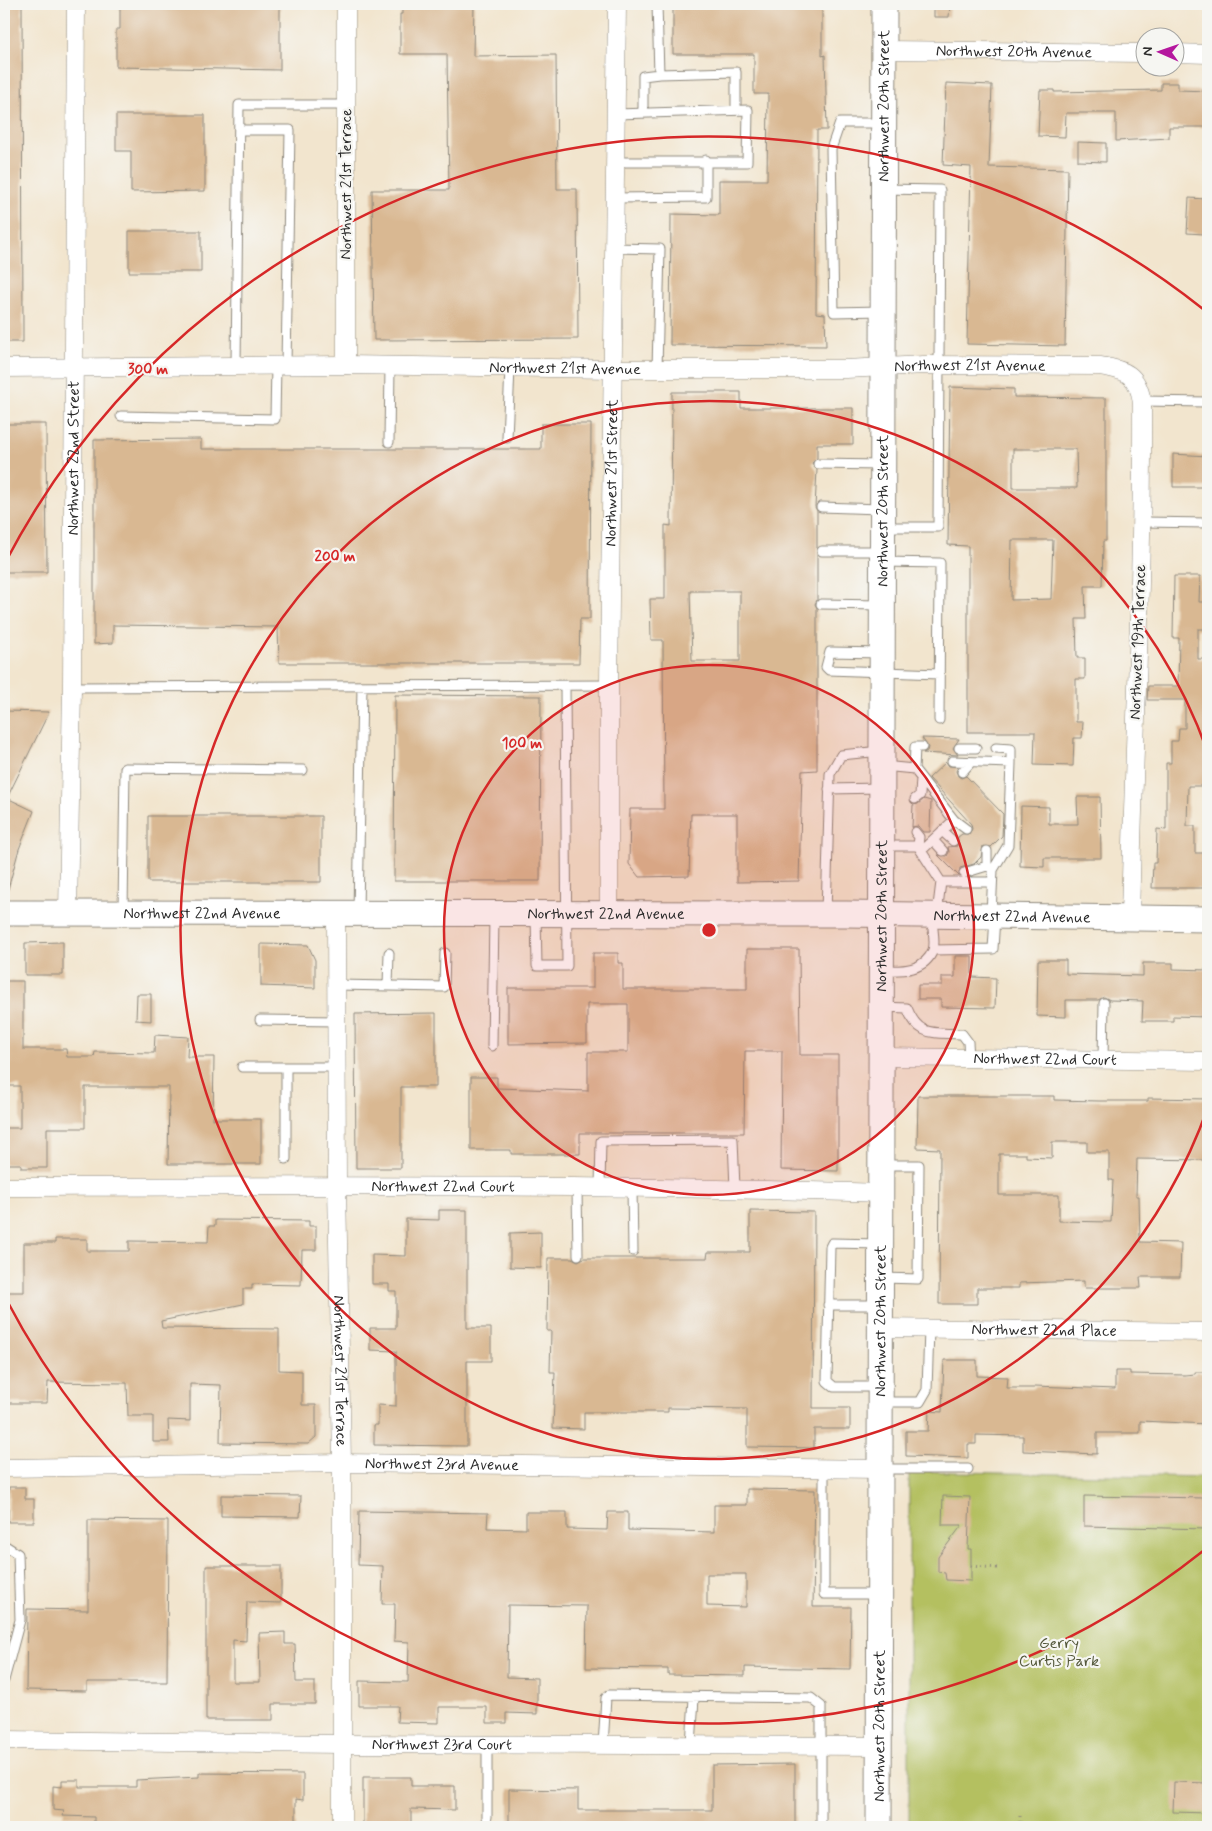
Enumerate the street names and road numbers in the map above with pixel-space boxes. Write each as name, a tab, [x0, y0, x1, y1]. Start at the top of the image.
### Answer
street label: Northwest 20th Street	[873, 29, 894, 182]
street label: Northwest 20th Avenue	[936, 40, 1092, 63]
street label: Northwest 21st Terrace	[336, 108, 357, 260]
street label: Northwest 21st Avenue	[893, 354, 1046, 377]
street label: Northwest 21st Avenue	[489, 357, 641, 380]
street label: Northwest 22nd Street	[62, 380, 84, 536]
street label: Northwest 21st Street	[600, 399, 623, 547]
street label: Northwest 20th Street	[872, 434, 893, 587]
street label: Northwest 19th Terrace	[1125, 563, 1151, 720]
street label: Northwest 20th Street	[871, 839, 892, 992]
street label: Northwest 22nd Avenue	[123, 903, 281, 924]
street label: Northwest 22nd Avenue	[527, 903, 685, 924]
street label: Northwest 22nd Avenue	[933, 905, 1091, 928]
street label: Northwest 22nd Court	[973, 1048, 1117, 1070]
street label: Northwest 22nd Court	[371, 1176, 515, 1197]
street label: Northwest 20th Street	[870, 1244, 891, 1397]
street label: Northwest 21st Terrace	[328, 1295, 352, 1447]
street label: Northwest 22nd Place	[971, 1319, 1117, 1341]
street label: Northwest 23rd Avenue	[365, 1453, 519, 1475]
street label: Northwest 20th Street	[869, 1649, 890, 1802]
street label: Northwest 23rd Court	[372, 1734, 512, 1755]

